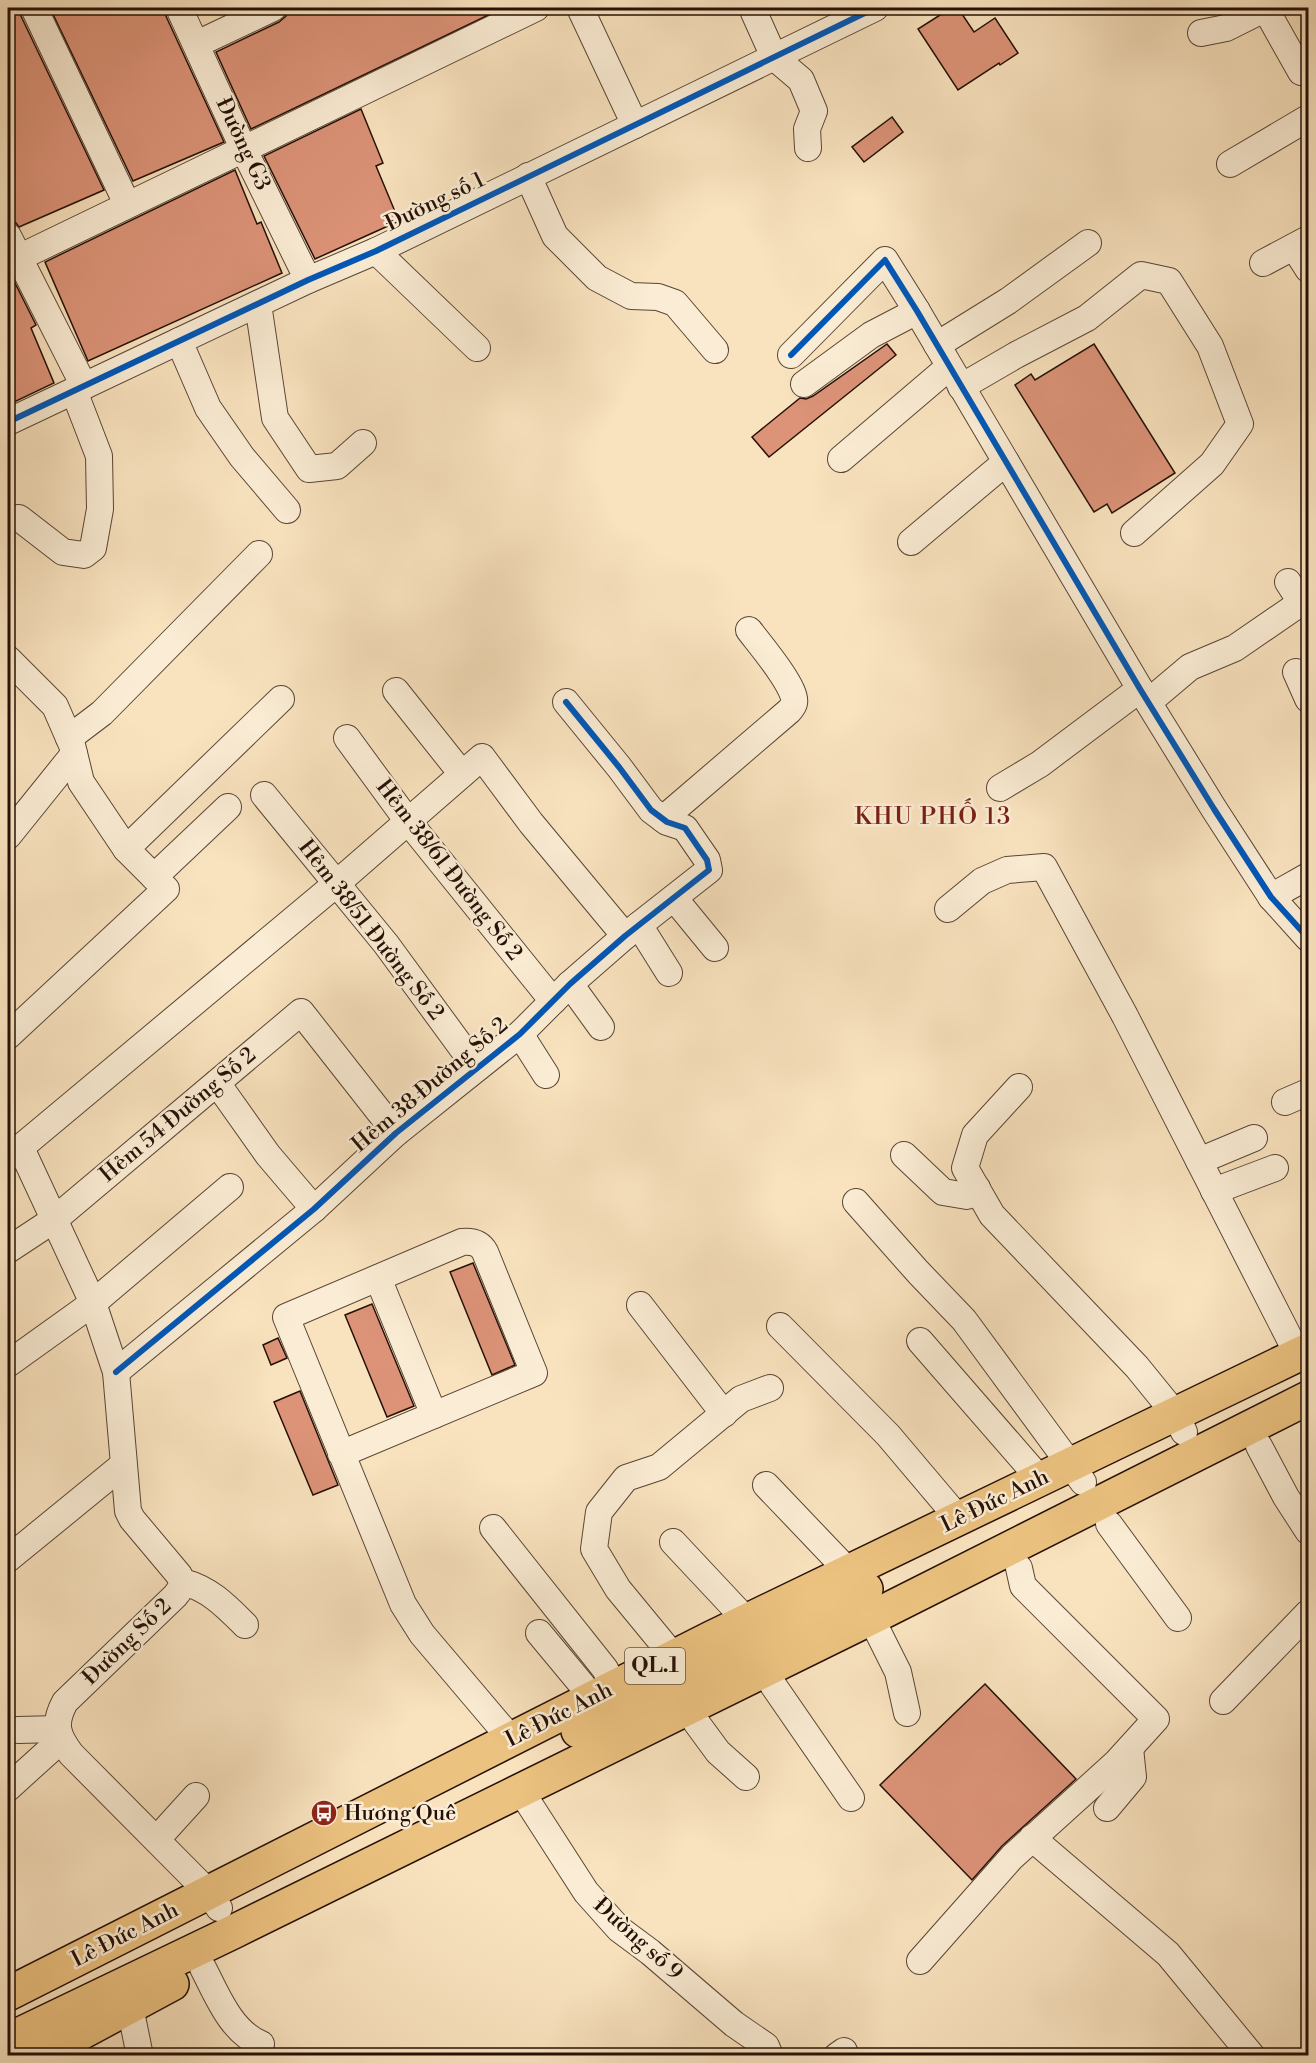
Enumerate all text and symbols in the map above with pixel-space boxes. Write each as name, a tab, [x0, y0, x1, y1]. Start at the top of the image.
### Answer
street label: Đường G3	[210, 93, 276, 195]
street label: Đường số 1	[381, 166, 489, 238]
street label: Hẻm 38/61 Đường Số 2	[370, 774, 528, 966]
district label: KHU PHỐ 13	[854, 798, 1012, 832]
street label: Hẻm 38/51 Đường Số 2	[292, 834, 450, 1026]
street label: Hẻm 38 Đường Số 2	[346, 1012, 514, 1158]
street label: Hẻm 54 Đường Số 2	[94, 1042, 262, 1188]
street label: Lê Đức Anh	[937, 1463, 1053, 1539]
street label: Đường Số 2	[77, 1593, 177, 1691]
road number: QL.1	[625, 1648, 685, 1684]
street label: Lê Đức Anh	[501, 1676, 617, 1754]
bus stop icon: Hương Quê	[309, 1798, 339, 1828]
place label: Hương Quê	[344, 1800, 456, 1827]
street label: Đường số 9	[588, 1892, 688, 1986]
street label: Lê Đức Anh	[67, 1896, 183, 1974]

